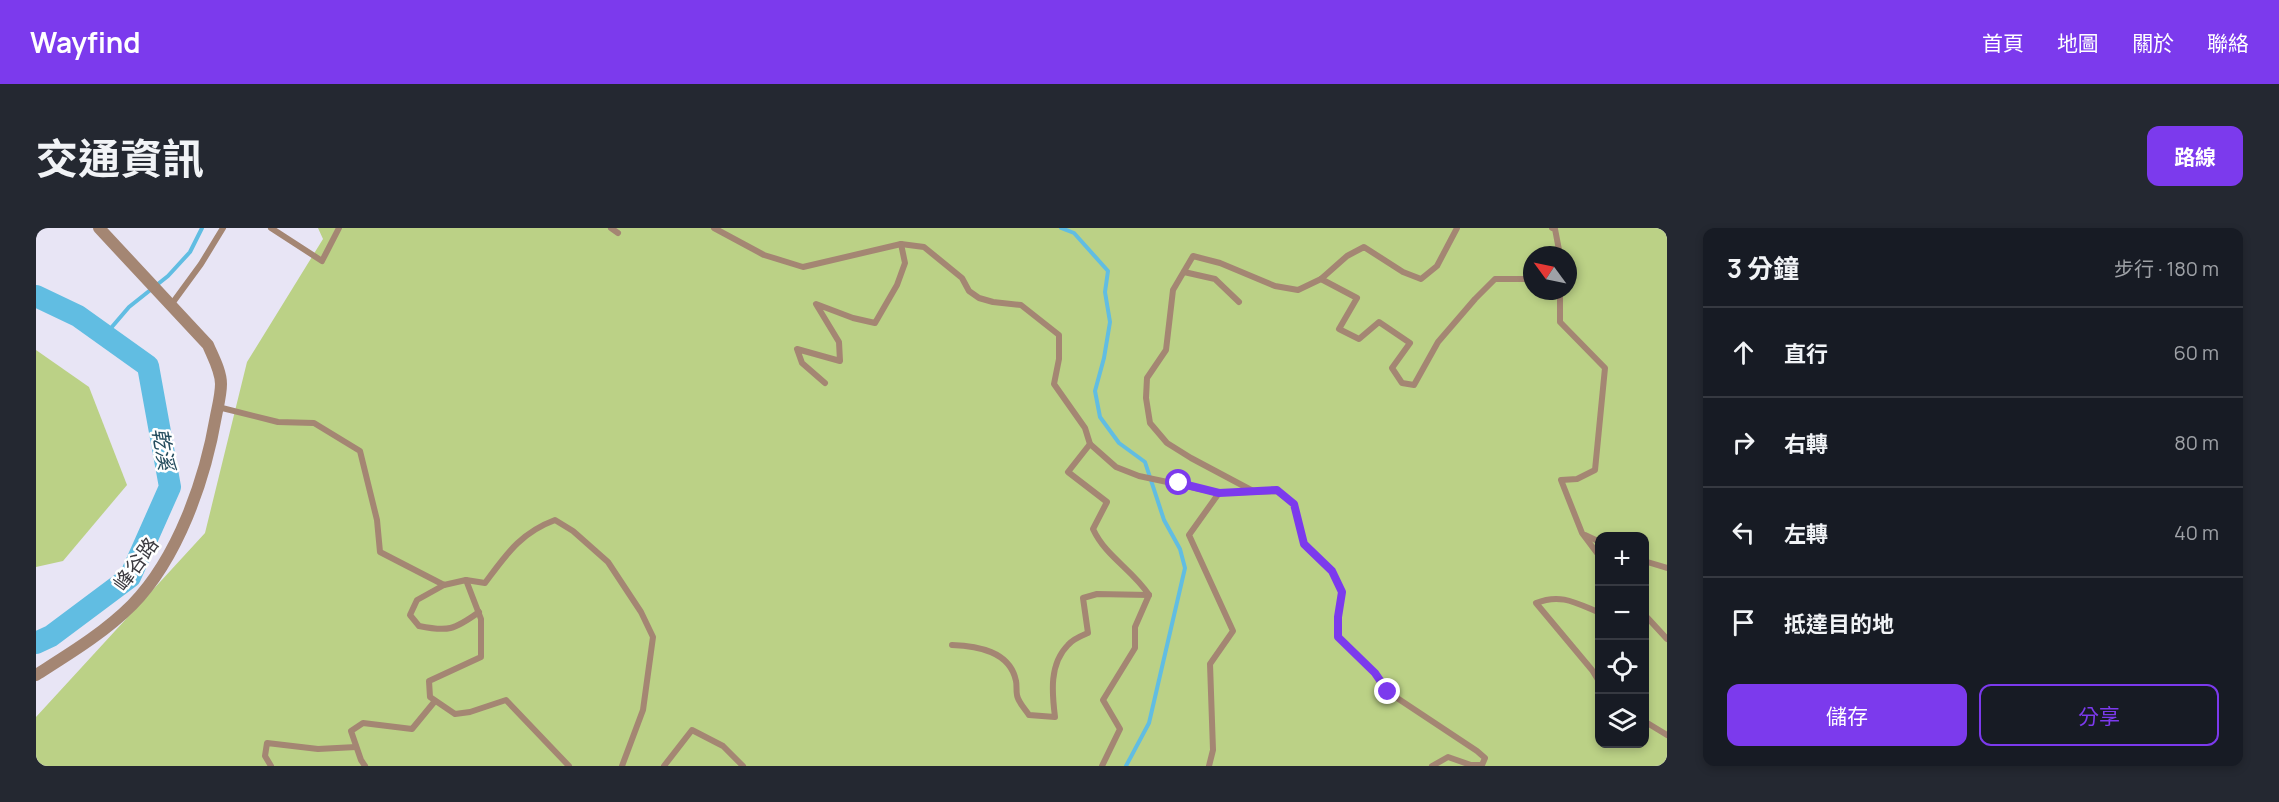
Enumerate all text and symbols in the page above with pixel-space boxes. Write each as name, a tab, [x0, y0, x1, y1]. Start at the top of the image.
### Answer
text: Wayfind	[30, 23, 140, 61]
text: 首頁	[1982, 29, 2024, 57]
text: 地圖	[2057, 29, 2099, 57]
text: 關於	[2132, 29, 2174, 57]
text: 聯絡	[2207, 29, 2249, 57]
button: 路線	[2147, 126, 2243, 186]
text: 交通資訊	[36, 129, 204, 187]
north arrow	[1523, 246, 1577, 300]
text: 3 分鐘	[1727, 250, 1799, 286]
text: 步行 · 180 m	[2114, 255, 2219, 282]
icon: ahead	[1727, 336, 1760, 369]
text: 直行	[1784, 339, 1828, 369]
text: 60 m	[2173, 339, 2219, 366]
water label: 乾溪	[147, 426, 182, 475]
icon: right	[1727, 426, 1760, 459]
text: 右轉	[1784, 429, 1828, 459]
text: 80 m	[2174, 429, 2219, 456]
route start	[1165, 469, 1191, 495]
icon: left	[1727, 516, 1760, 549]
text: 左轉	[1784, 519, 1828, 549]
text: 40 m	[2174, 519, 2219, 546]
street label: 峰谷路	[107, 532, 164, 596]
map controls	[1595, 532, 1649, 748]
button: +	[1595, 532, 1649, 586]
button: −	[1595, 586, 1649, 640]
icon: arrive	[1727, 606, 1760, 639]
text: 抵達目的地	[1784, 609, 1894, 639]
button: locate	[1595, 640, 1649, 694]
route end	[1374, 678, 1400, 704]
button: 儲存	[1727, 684, 1967, 746]
button: 分享	[1979, 684, 2219, 746]
button: layers	[1595, 694, 1649, 748]

